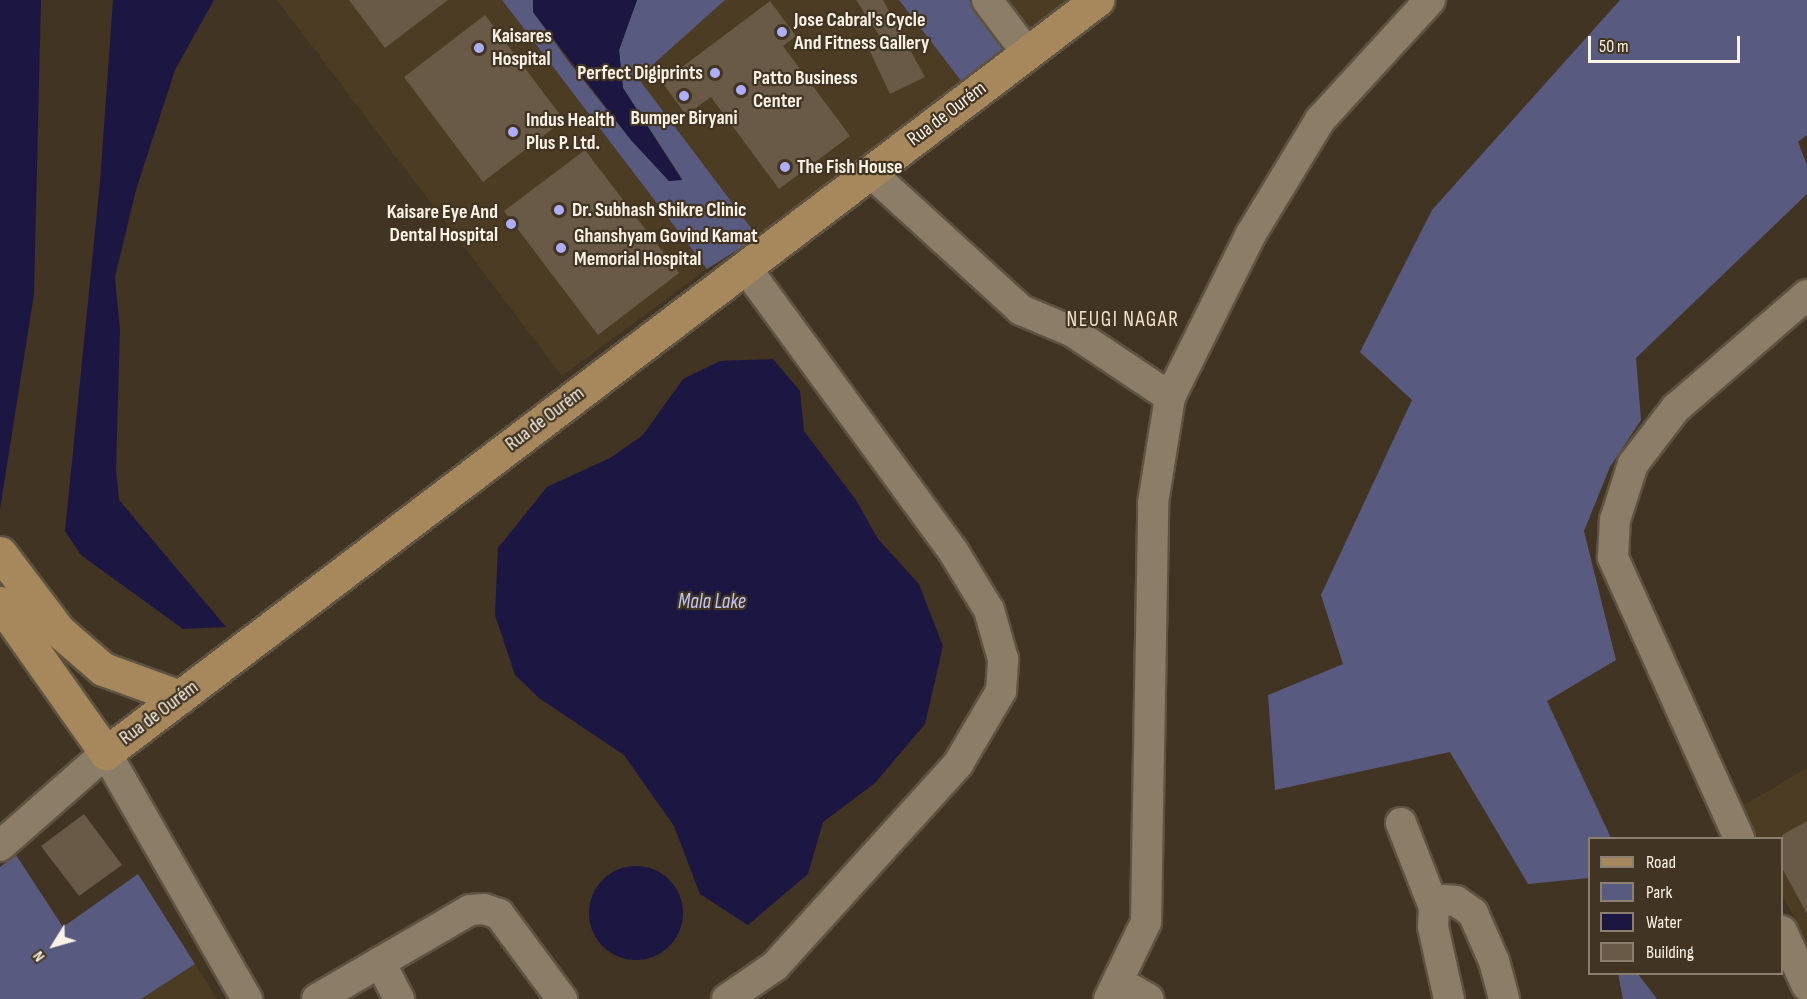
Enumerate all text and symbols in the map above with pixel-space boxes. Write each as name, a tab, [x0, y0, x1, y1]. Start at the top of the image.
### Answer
place label: Jose Cabral's Cycle And Fitness Gallery	[794, 8, 929, 55]
place label: Kaisares Hospital	[492, 24, 552, 71]
scale bar	[1591, 24, 1742, 62]
marker: Jose Cabral's Cycle And Fitness Gallery	[775, 25, 789, 39]
text: 50 m	[1599, 36, 1629, 57]
marker: Kaisares Hospital	[470, 39, 488, 57]
place label: Perfect Digiprints	[577, 61, 703, 85]
marker: Perfect Digiprints	[708, 66, 722, 80]
place label: Patto Business Center	[753, 66, 858, 113]
street label: Rua de Ourém	[903, 77, 991, 151]
marker: Patto Business Center	[734, 83, 748, 97]
marker: Bumper Biryani	[677, 89, 691, 103]
place label: Bumper Biryani	[630, 106, 738, 130]
place label: Indus Health Plus P. Ltd.	[526, 108, 615, 155]
marker: Indus Health Plus P. Ltd.	[504, 123, 522, 141]
place label: The Fish House	[797, 155, 903, 179]
marker: The Fish House	[778, 160, 792, 174]
place label: Dr. Subhash Shikre Clinic	[572, 198, 746, 222]
place label: Kaisare Eye And Dental Hospital	[387, 201, 498, 248]
marker: Dr. Subhash Shikre Clinic	[550, 201, 568, 219]
marker: Kaisare Eye And Dental Hospital	[502, 215, 520, 233]
place label: Ghanshyam Govind Kamat Memorial Hospital	[574, 225, 758, 272]
marker: Ghanshyam Govind Kamat Memorial Hospital	[552, 239, 570, 257]
district label: NEUGI NAGAR	[1066, 307, 1180, 333]
street label: Rua de Ourém	[501, 382, 589, 456]
water label: Mala Lake	[678, 589, 746, 615]
street label: Rua de Ourém	[115, 676, 203, 750]
legend	[1588, 837, 1783, 975]
text: Road	[1646, 852, 1676, 873]
text: Park	[1646, 882, 1672, 903]
text: Water	[1646, 912, 1682, 933]
north arrow	[24, 915, 84, 975]
text: Building	[1646, 942, 1694, 963]
text: N	[29, 947, 49, 965]

